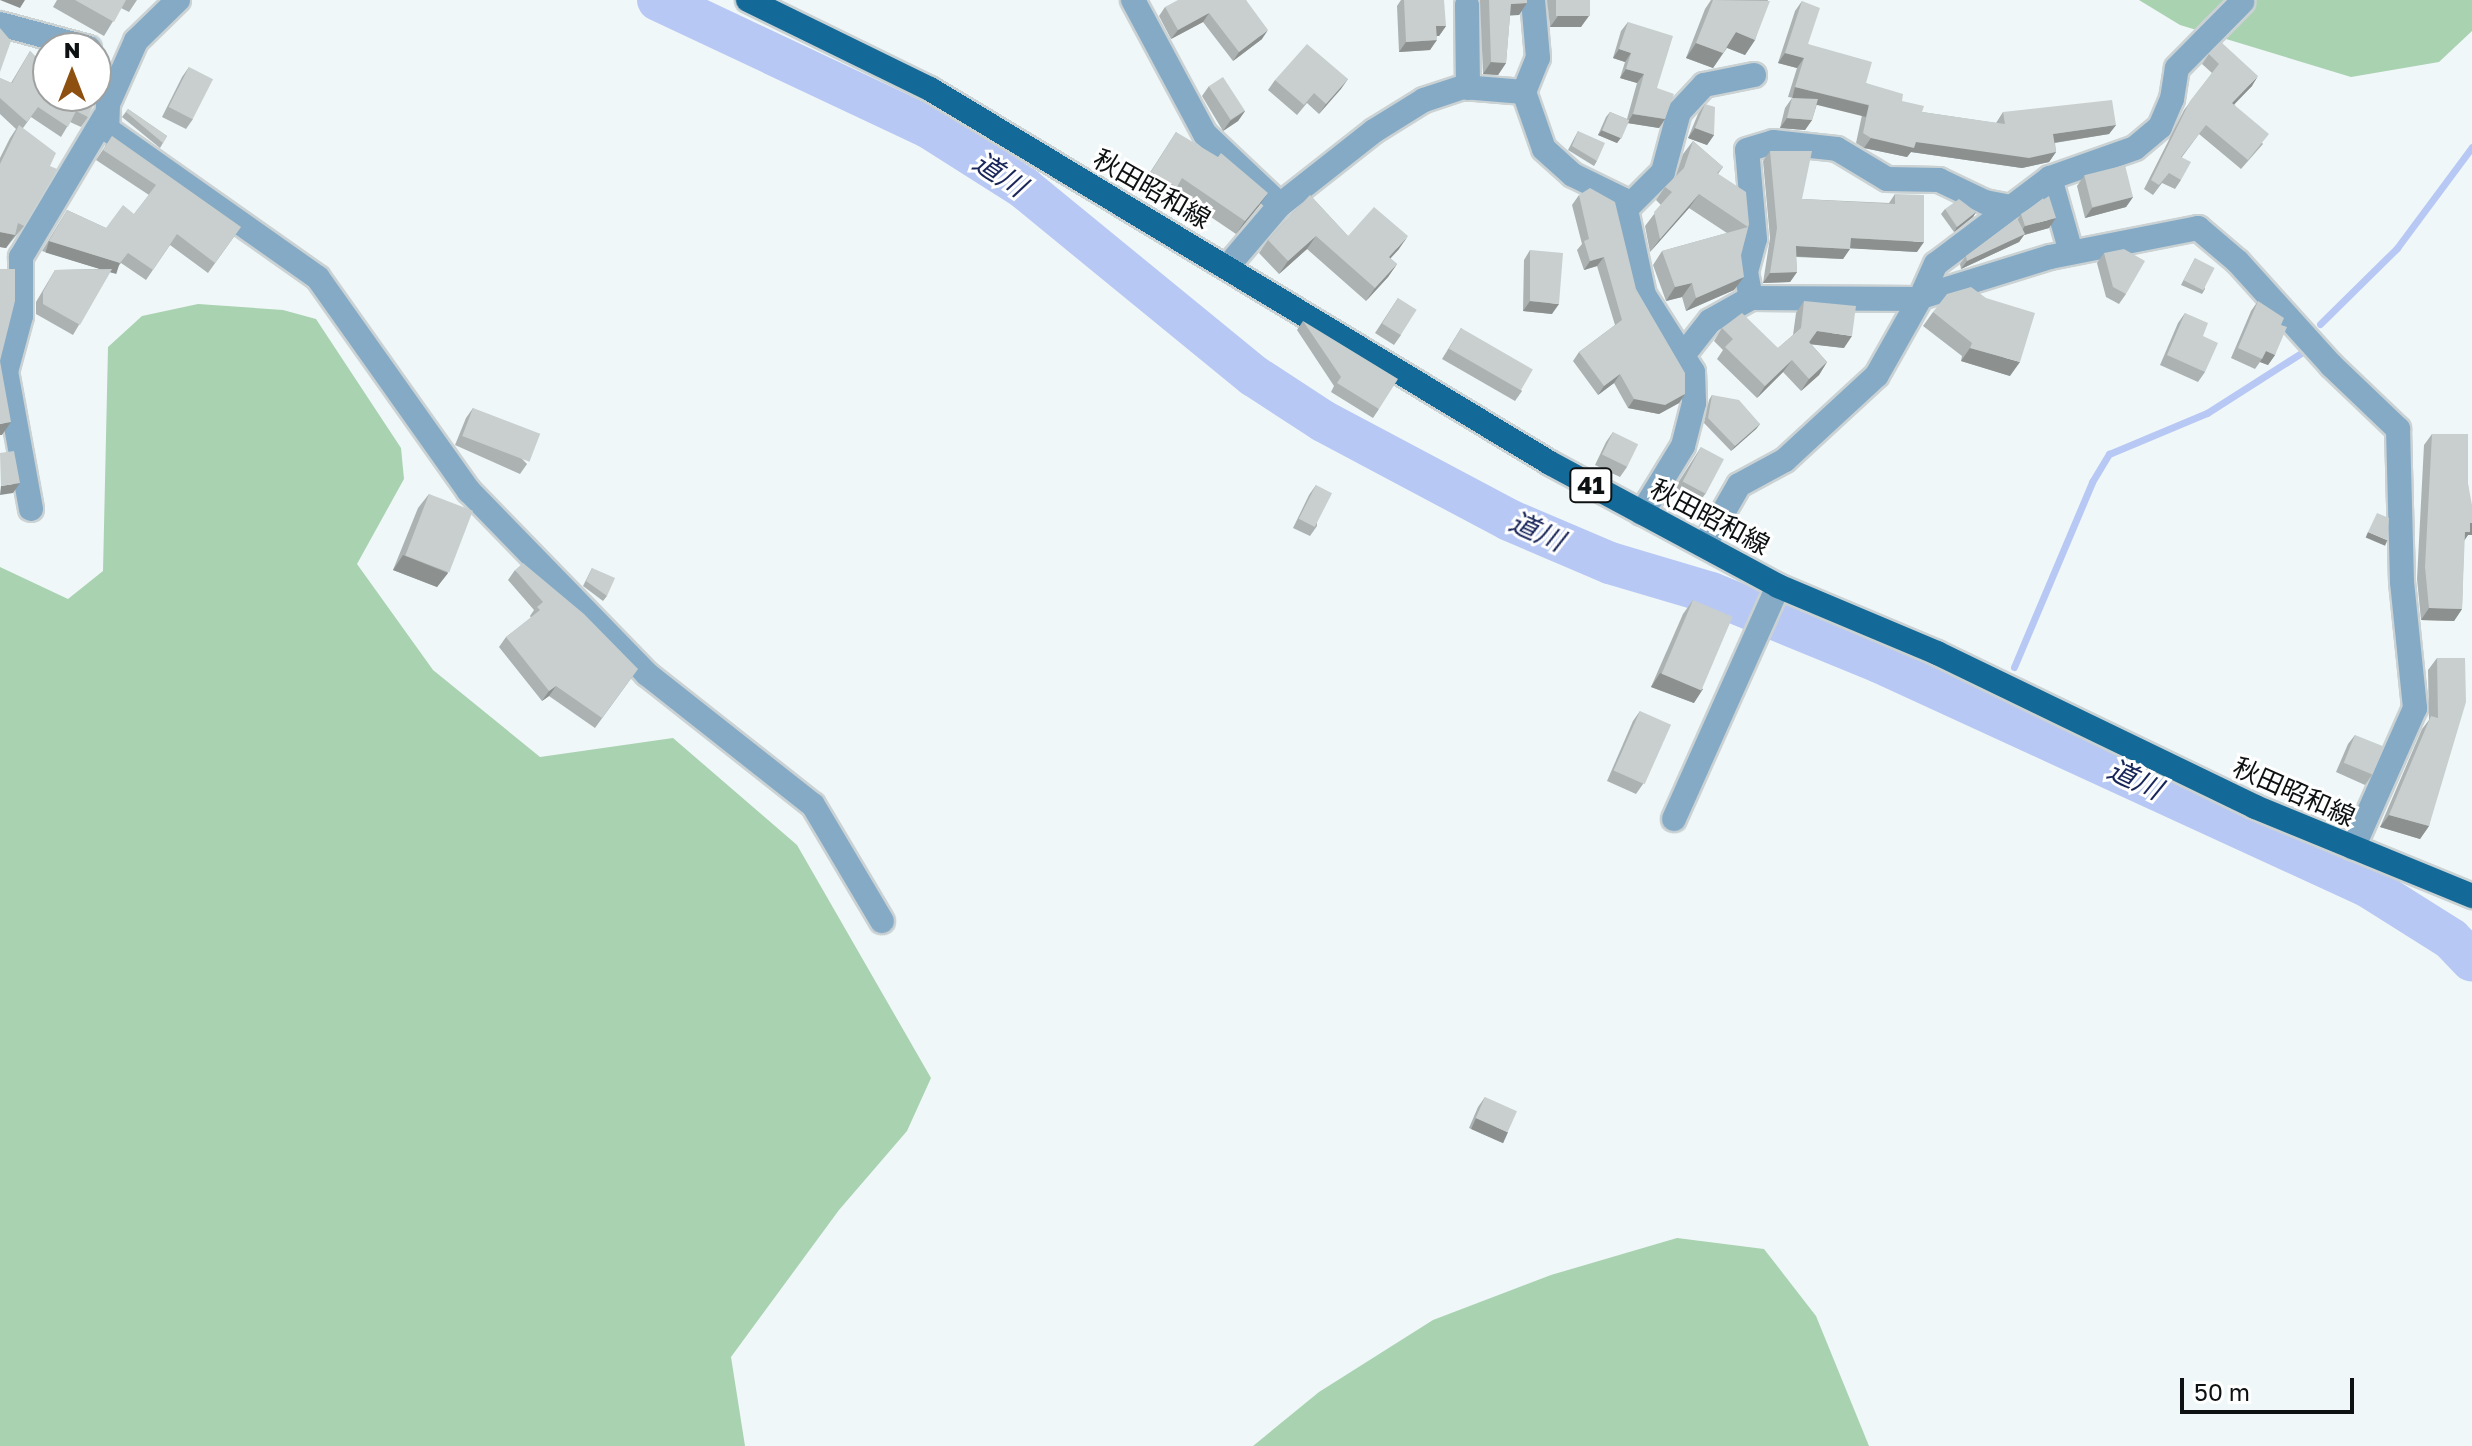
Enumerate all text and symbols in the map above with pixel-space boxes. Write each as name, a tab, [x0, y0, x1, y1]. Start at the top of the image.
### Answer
north arrow	[32, 32, 112, 112]
text: N	[64, 36, 80, 63]
street label: 秋田昭和線	[1088, 143, 1216, 235]
water label: 道川	[967, 145, 1033, 203]
road number: 41	[1569, 465, 1613, 505]
street label: 秋田昭和線	[1645, 473, 1775, 561]
water label: 道川	[1505, 504, 1569, 558]
street label: 秋田昭和線	[2228, 751, 2360, 833]
water label: 道川	[2103, 752, 2167, 806]
scale bar	[2184, 1362, 2358, 1412]
text: 50 m	[2194, 1377, 2250, 1406]

